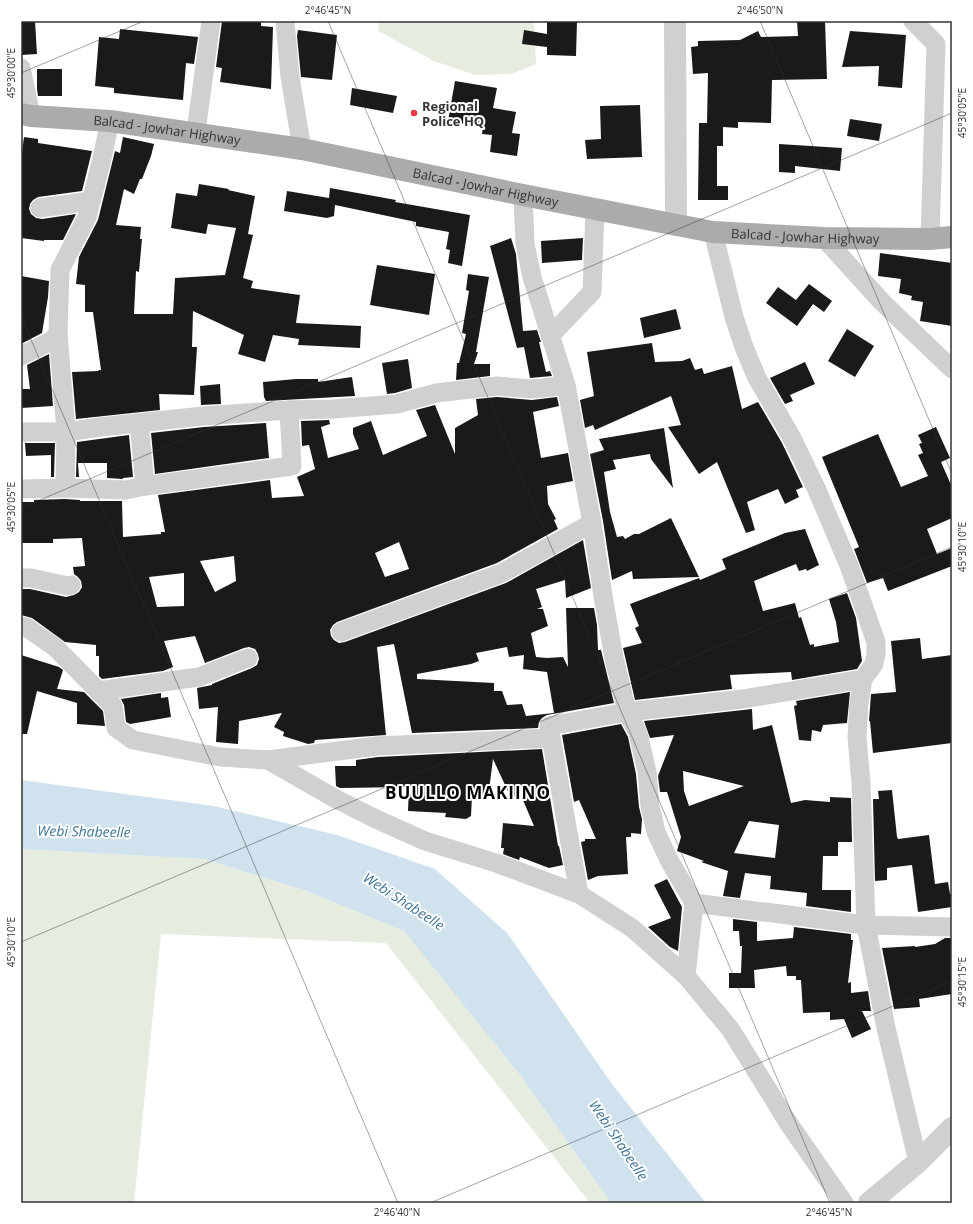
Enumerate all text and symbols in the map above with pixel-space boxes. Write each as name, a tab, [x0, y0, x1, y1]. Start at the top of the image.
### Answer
text: 2°46'45"N	[305, 3, 351, 17]
text: 2°46'50"N	[737, 3, 783, 17]
text: 45°30'00"E	[4, 48, 18, 98]
text: 45°30'05"E	[955, 88, 969, 138]
place label: Regional Police HQ	[422, 97, 484, 130]
marker: Regional Police HQ	[409, 108, 419, 118]
street label: Balcad - Jowhar Highway	[93, 111, 242, 149]
street label: Balcad - Jowhar Highway	[411, 163, 561, 211]
street label: Balcad - Jowhar Highway	[731, 224, 880, 248]
text: 45°30'05"E	[4, 482, 18, 532]
text: 45°30'10"E	[955, 522, 969, 572]
district label: BUULLO MAKIINO	[385, 781, 551, 804]
water label: Webi Shabeelle	[37, 821, 131, 841]
water label: Webi Shabeelle	[360, 868, 448, 934]
text: 45°30'10"E	[4, 917, 18, 967]
text: 45°30'15"E	[955, 957, 969, 1007]
water label: Webi Shabeelle	[585, 1096, 653, 1184]
text: 2°46'40"N	[374, 1205, 420, 1219]
text: 2°46'45"N	[806, 1205, 852, 1219]

